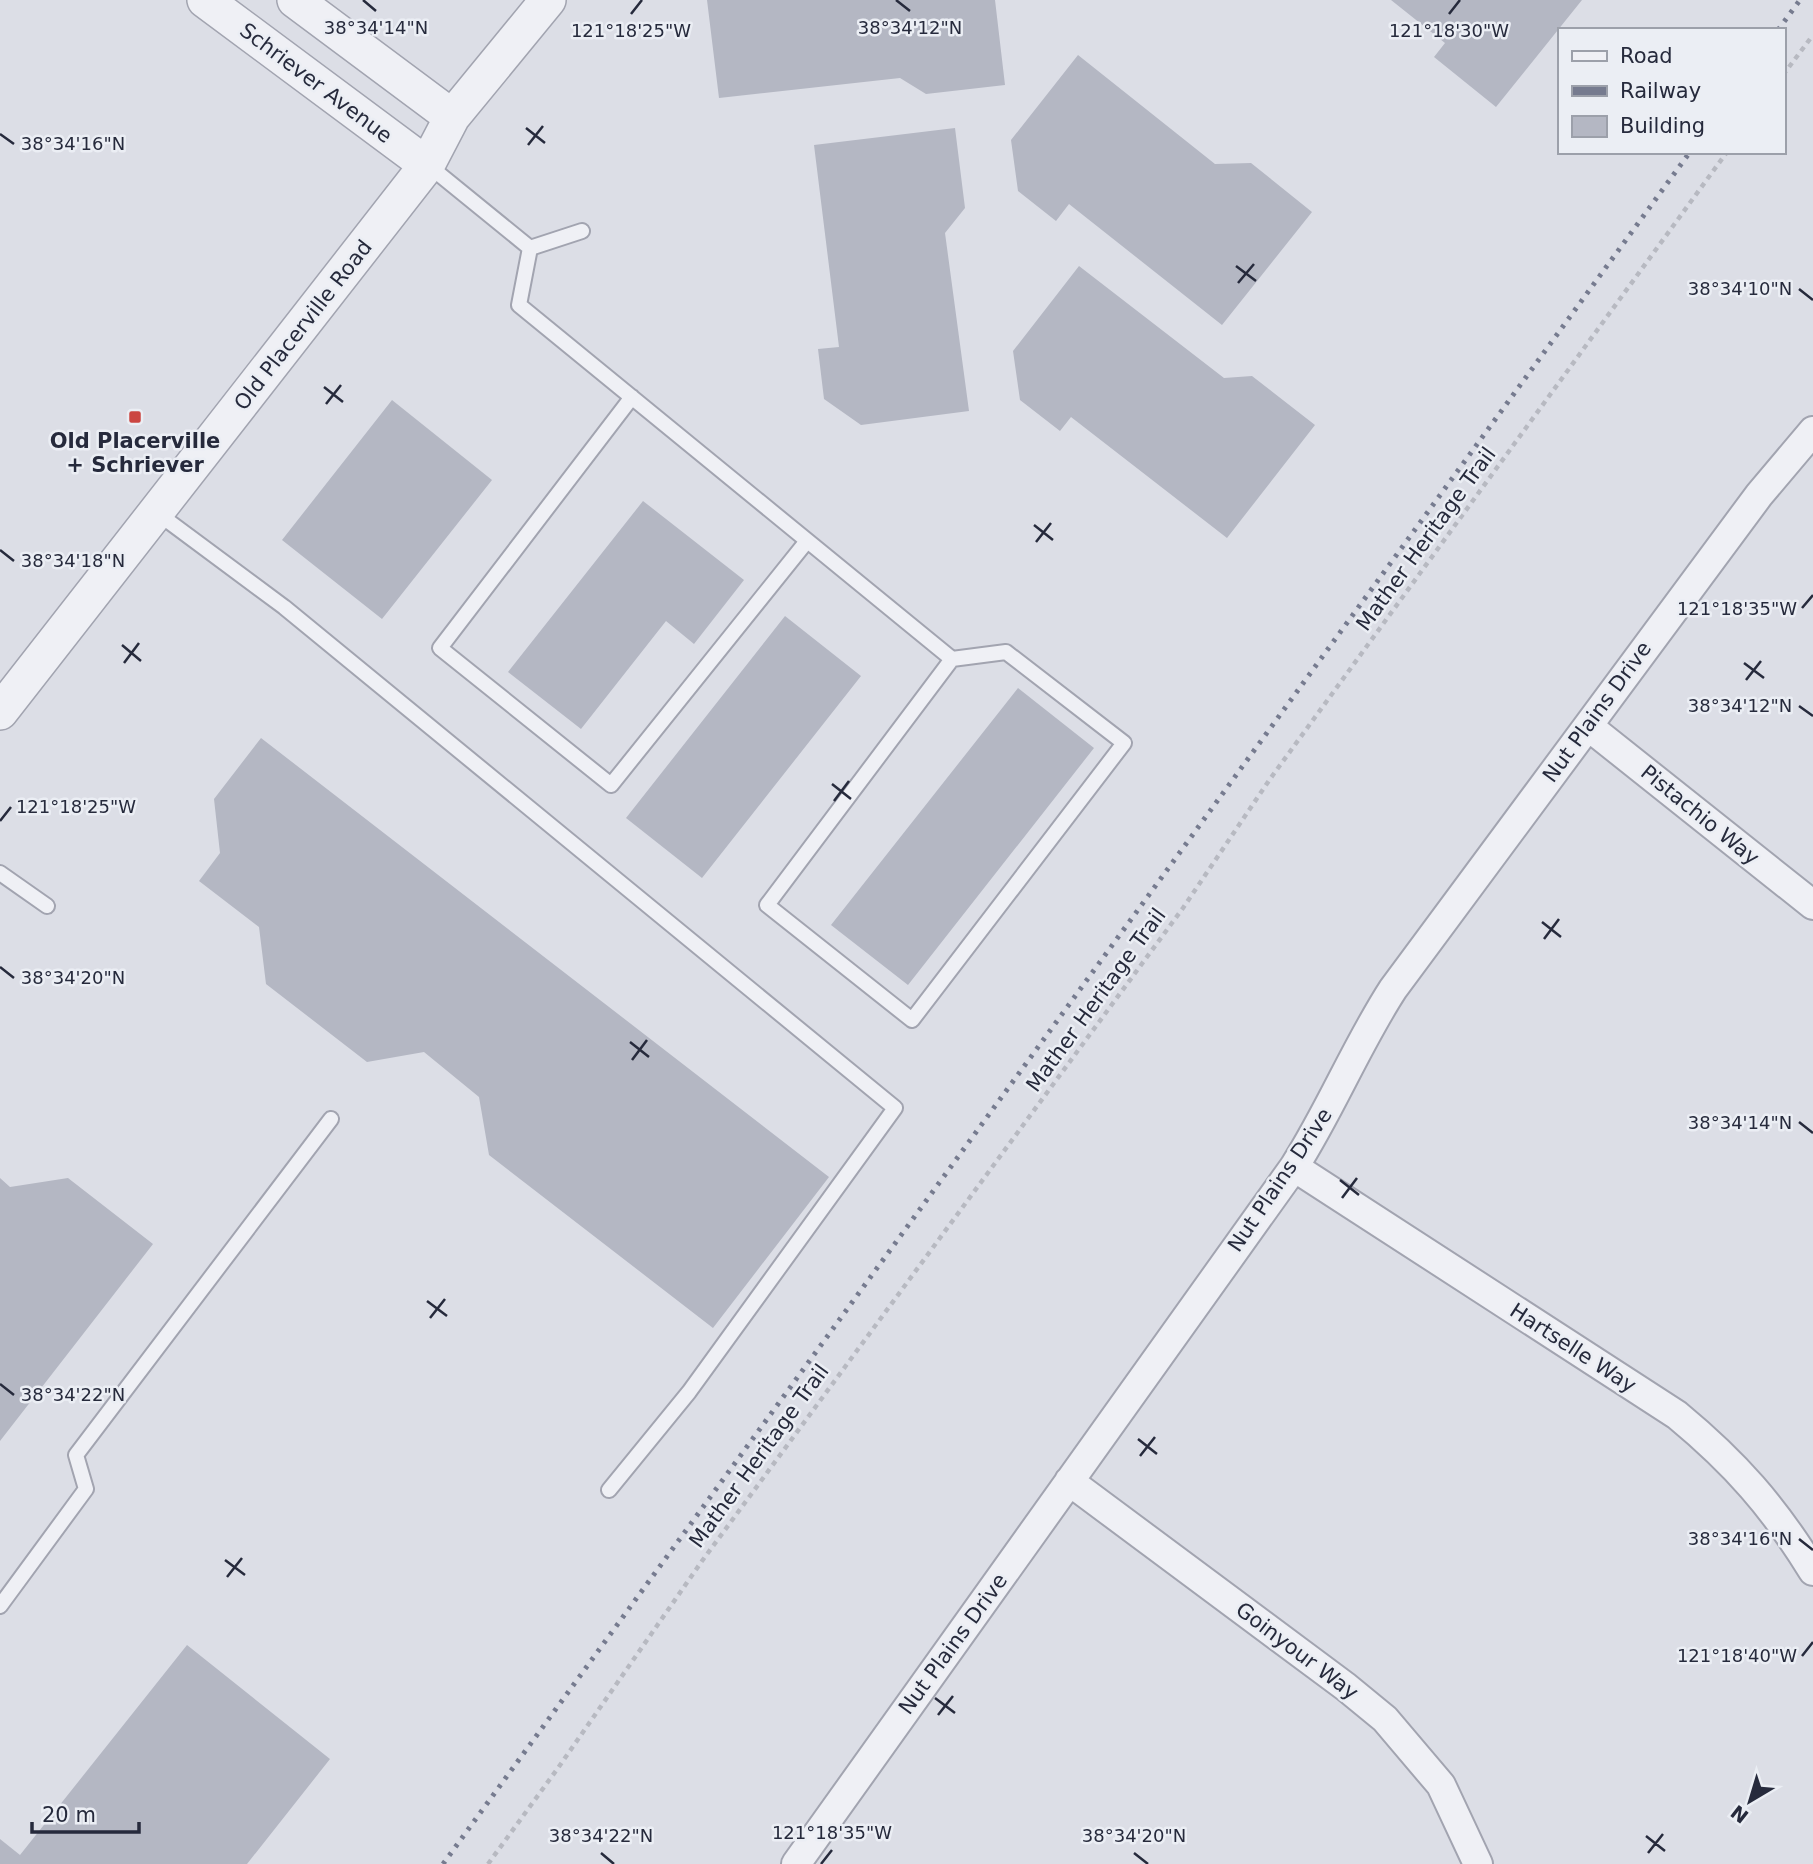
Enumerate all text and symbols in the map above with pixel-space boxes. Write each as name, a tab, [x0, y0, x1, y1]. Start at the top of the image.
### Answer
text: 38°34'14"N	[324, 17, 428, 38]
text: 38°34'12"N	[858, 17, 962, 38]
street label: Schriever Avenue	[235, 18, 397, 148]
text: 121°18'25"W	[571, 20, 691, 41]
text: 121°18'30"W	[1389, 20, 1509, 41]
legend	[1558, 28, 1785, 154]
text: Road	[1620, 44, 1673, 68]
text: Railway	[1620, 79, 1701, 103]
text: Building	[1620, 114, 1705, 138]
text: 38°34'16"N	[21, 133, 125, 154]
street label: Old Placerville Road	[229, 235, 377, 415]
text: 38°34'10"N	[1688, 278, 1792, 299]
marker: Old Placerville + Schriever	[127, 409, 143, 425]
place label: Old Placerville + Schriever	[50, 429, 220, 477]
street label: Mather Heritage Trail	[1351, 443, 1501, 635]
text: 38°34'18"N	[21, 550, 125, 571]
text: 121°18'35"W	[1677, 598, 1797, 619]
street label: Nut Plains Drive	[1538, 637, 1656, 787]
text: 38°34'12"N	[1688, 695, 1792, 716]
street label: Pistachio Way	[1636, 760, 1764, 870]
text: 121°18'25"W	[16, 796, 136, 817]
street label: Mather Heritage Trail	[1021, 904, 1171, 1096]
text: 38°34'20"N	[21, 967, 125, 988]
street label: Nut Plains Drive	[1223, 1104, 1337, 1256]
text: 38°34'14"N	[1688, 1112, 1792, 1133]
street label: Hartselle Way	[1506, 1298, 1640, 1398]
street label: Mather Heritage Trail	[684, 1360, 834, 1552]
text: 38°34'22"N	[21, 1384, 125, 1405]
text: 38°34'16"N	[1688, 1528, 1792, 1549]
street label: Nut Plains Drive	[894, 1569, 1012, 1719]
street label: Goinyour Way	[1231, 1597, 1363, 1705]
text: 121°18'40"W	[1677, 1645, 1797, 1666]
north arrow	[1715, 1766, 1785, 1836]
scale bar	[32, 1790, 138, 1834]
text: N	[1726, 1801, 1753, 1828]
text: 20 m	[42, 1803, 96, 1827]
text: 121°18'35"W	[772, 1822, 892, 1843]
text: 38°34'22"N	[549, 1825, 653, 1846]
text: 38°34'20"N	[1082, 1825, 1186, 1846]

